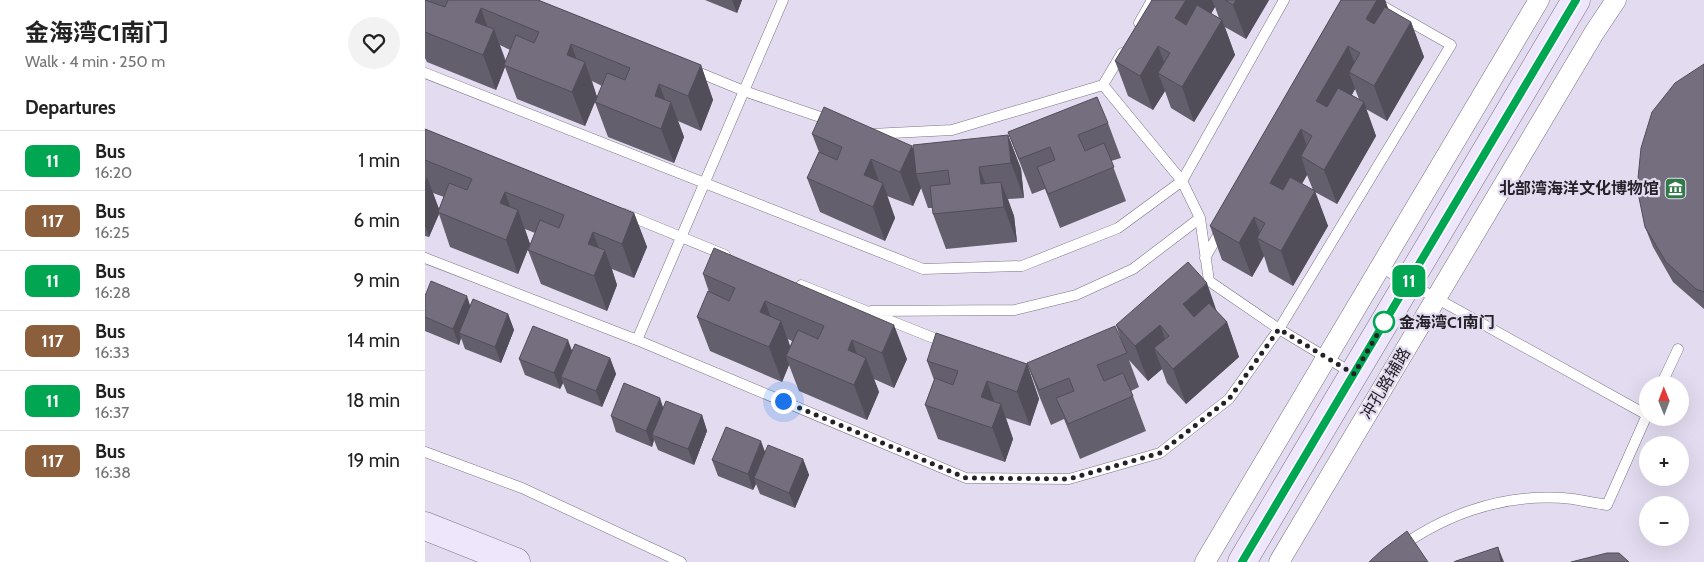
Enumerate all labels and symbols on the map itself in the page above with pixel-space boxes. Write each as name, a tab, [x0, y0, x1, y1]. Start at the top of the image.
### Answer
museum icon: 北部湾海洋文化博物馆	[1663, 176, 1687, 200]
place label: 北部湾海洋文化博物馆	[1499, 179, 1659, 198]
line badge: 11	[1387, 265, 1431, 297]
marker: 金海湾C1南门	[1373, 311, 1395, 333]
place label: 金海湾C1南门	[1399, 313, 1495, 332]
street label: 冲孔路辅路	[1357, 344, 1414, 422]
north arrow	[1639, 376, 1689, 426]
your location	[771, 389, 796, 414]

